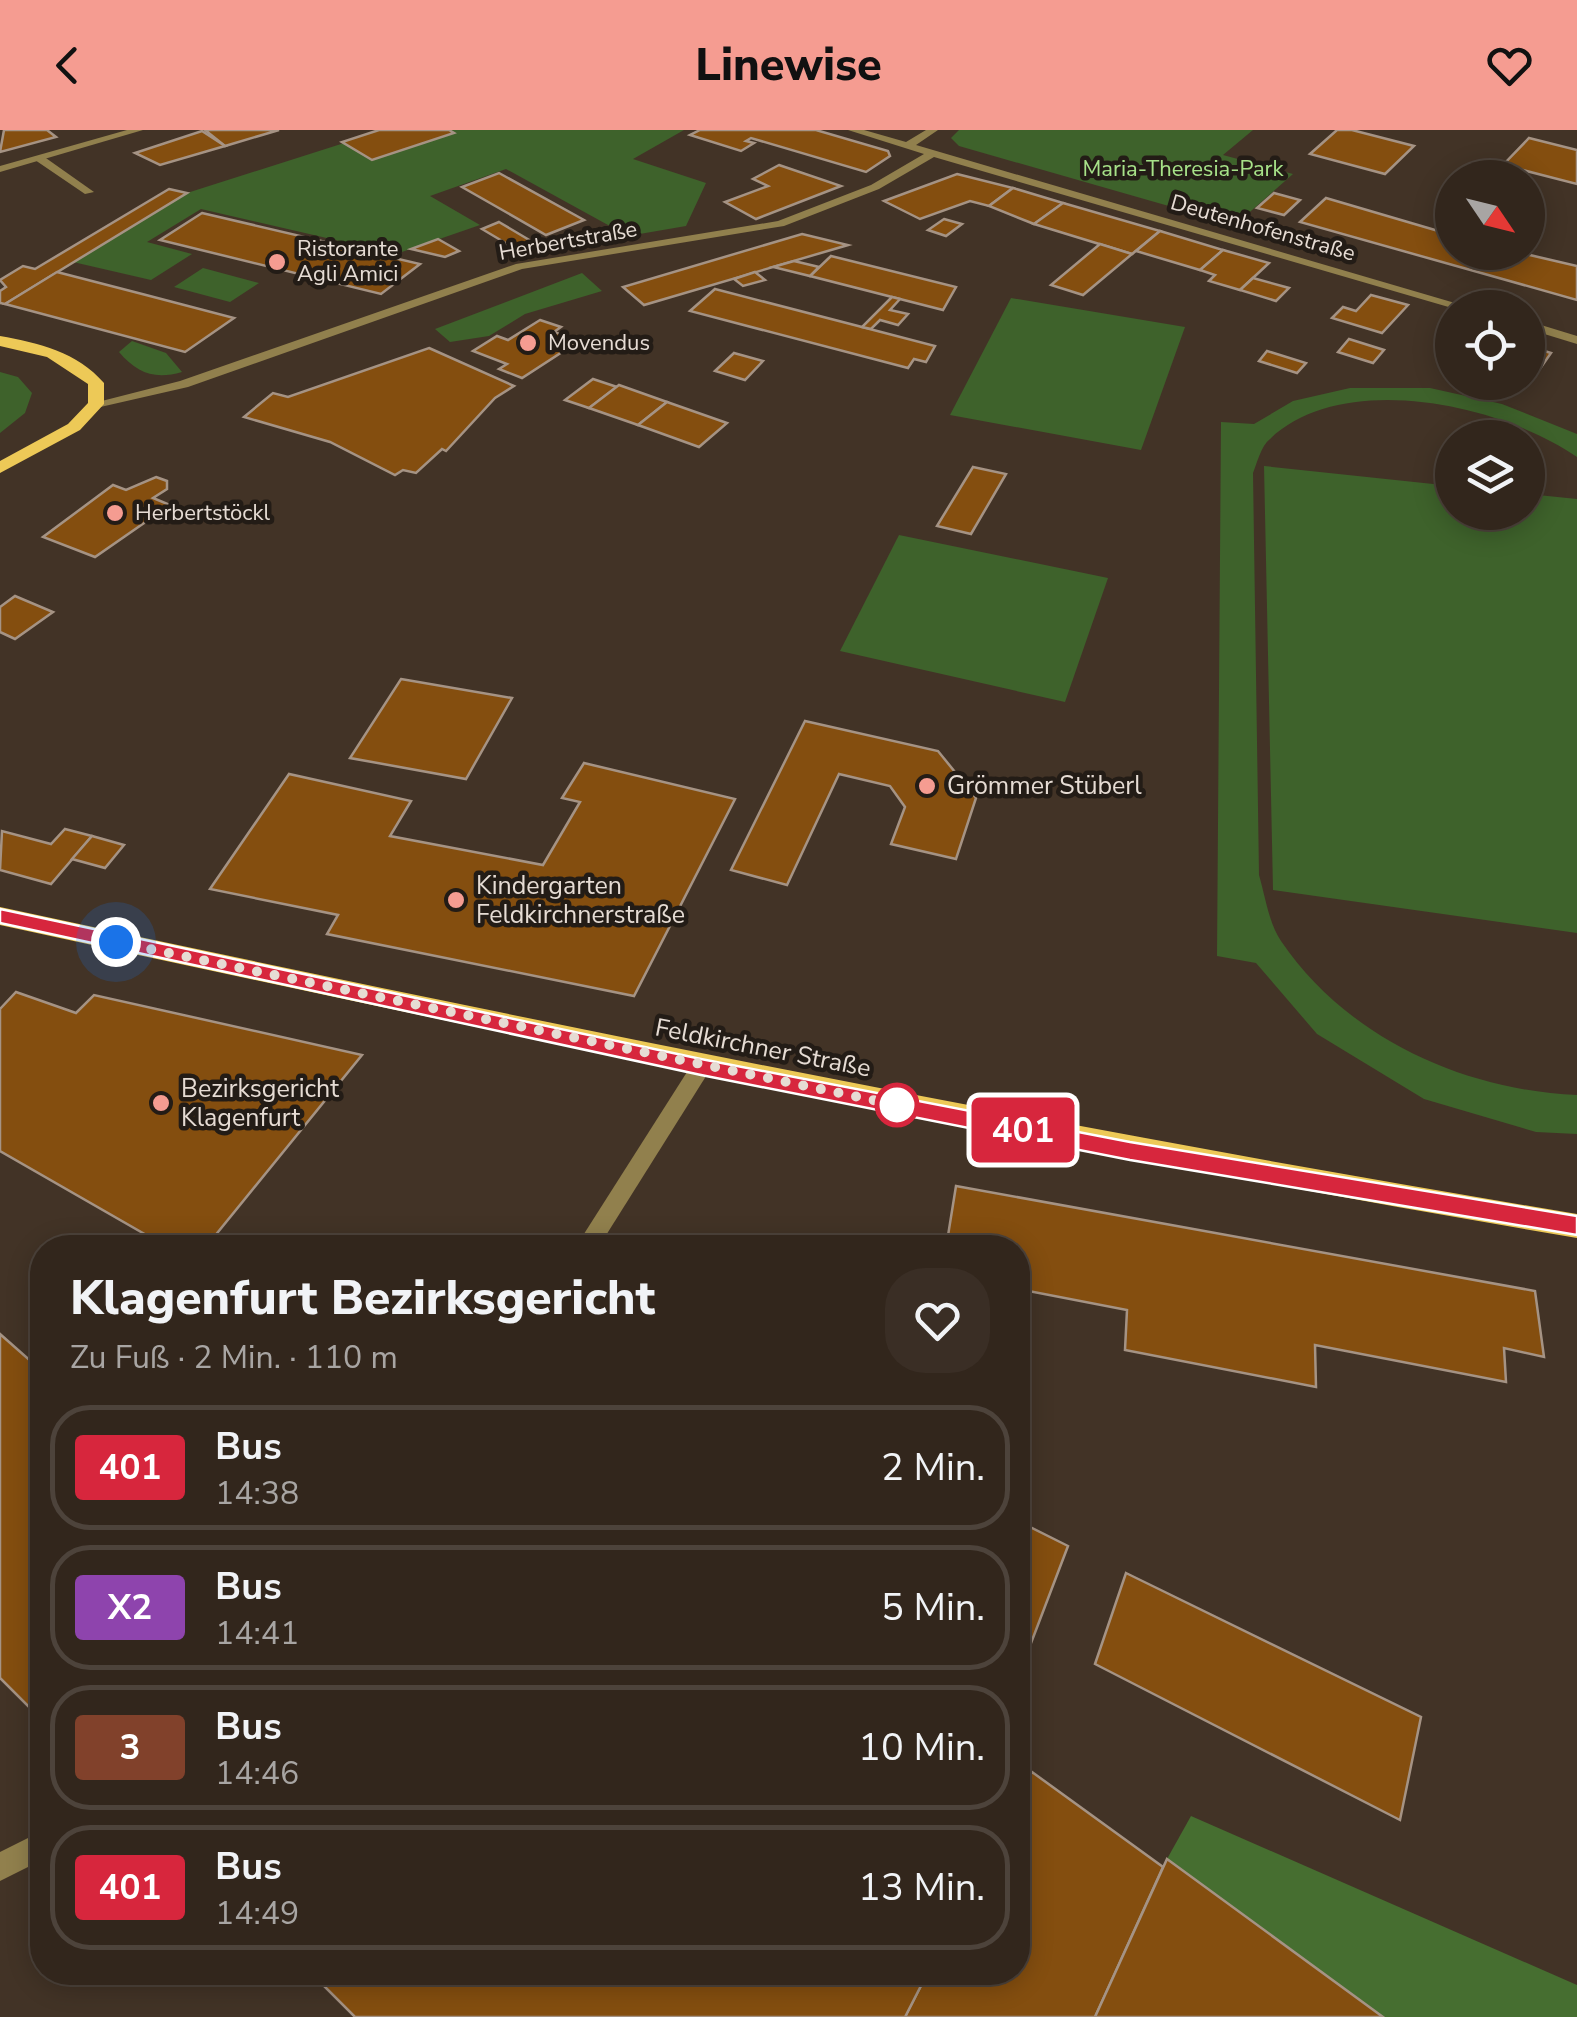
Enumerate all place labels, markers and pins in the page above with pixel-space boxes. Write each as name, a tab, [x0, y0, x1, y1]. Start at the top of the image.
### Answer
place label: Ristorante Agli Amici	[297, 234, 398, 289]
marker: Ristorante Agli Amici	[266, 251, 288, 273]
place label: Movendus	[548, 328, 650, 358]
marker: Movendus	[517, 332, 539, 354]
place label: Herbertstöckl	[135, 498, 270, 528]
marker: Herbertstöckl	[104, 502, 126, 524]
place label: Grömmer Stüberl	[947, 769, 1142, 803]
marker: Grömmer Stüberl	[916, 775, 938, 797]
place label: Kindergarten Feldkirchnerstraße	[476, 869, 685, 932]
marker: Kindergarten Feldkirchnerstraße	[445, 889, 467, 911]
place label: Bezirksgericht Klagenfurt	[181, 1072, 339, 1135]
unlabelled marker	[876, 1084, 918, 1126]
marker: Bezirksgericht Klagenfurt	[150, 1092, 172, 1114]

